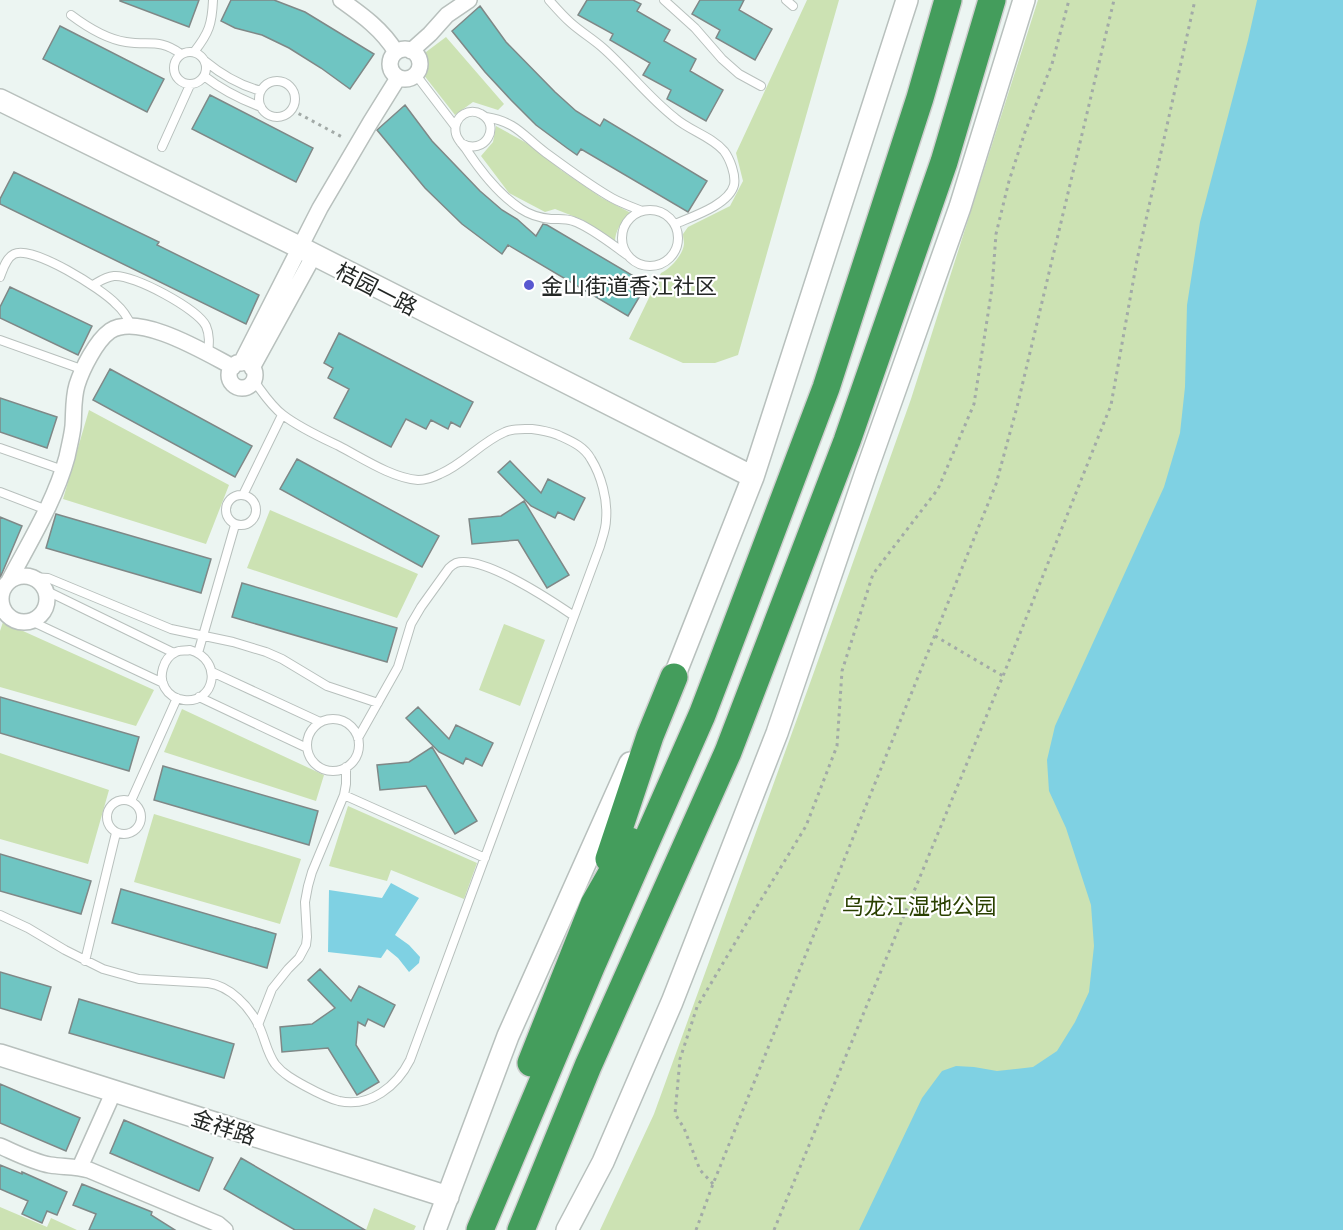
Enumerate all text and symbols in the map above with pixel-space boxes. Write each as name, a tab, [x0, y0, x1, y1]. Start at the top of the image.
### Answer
street label: 桔园一路	[332, 256, 422, 320]
place label: 金山街道香江社区	[541, 272, 717, 298]
marker: 金山街道香江社区	[522, 278, 536, 292]
park label: 乌龙江湿地公园	[842, 892, 996, 918]
street label: 金祥路	[189, 1103, 259, 1149]

